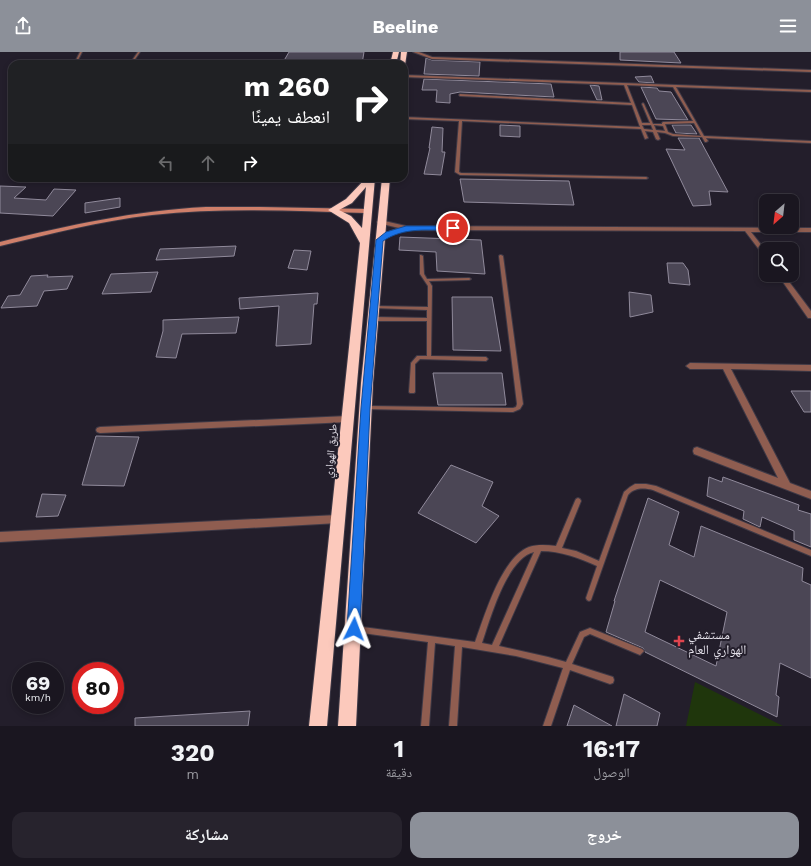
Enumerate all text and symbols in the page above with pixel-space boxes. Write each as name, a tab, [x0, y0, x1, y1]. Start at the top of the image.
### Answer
icon: share	[12, 15, 34, 37]
icon: menu	[777, 15, 799, 37]
text: Beeline	[373, 16, 438, 37]
text: 260 m	[244, 70, 330, 103]
icon: right	[344, 76, 396, 128]
text: انعطف يمينًا	[251, 106, 330, 127]
icon: left	[155, 152, 177, 174]
icon: ahead	[197, 152, 219, 174]
icon: right	[239, 152, 261, 174]
north arrow	[759, 194, 799, 234]
map controls	[759, 194, 799, 282]
pin	[436, 211, 470, 245]
icon: arrive	[442, 217, 464, 239]
button: search	[759, 242, 799, 282]
street label: طريق الهواري	[322, 423, 342, 479]
position arrow	[333, 608, 375, 650]
place label: مستشفي الهواري العام	[688, 627, 746, 660]
marker: مستشفي الهواري العام	[673, 635, 685, 647]
speed limit sign: 80	[72, 662, 124, 714]
text: 69	[26, 671, 50, 695]
text: km/h	[25, 692, 51, 703]
text: 1	[394, 735, 404, 763]
text: 16:17	[583, 735, 640, 763]
text: 320	[171, 739, 215, 767]
text: دقيقة	[386, 765, 412, 780]
text: الوصول	[594, 765, 630, 780]
text: m	[187, 767, 199, 782]
button: مشاركة	[12, 812, 402, 858]
button: خروج	[410, 812, 799, 858]

